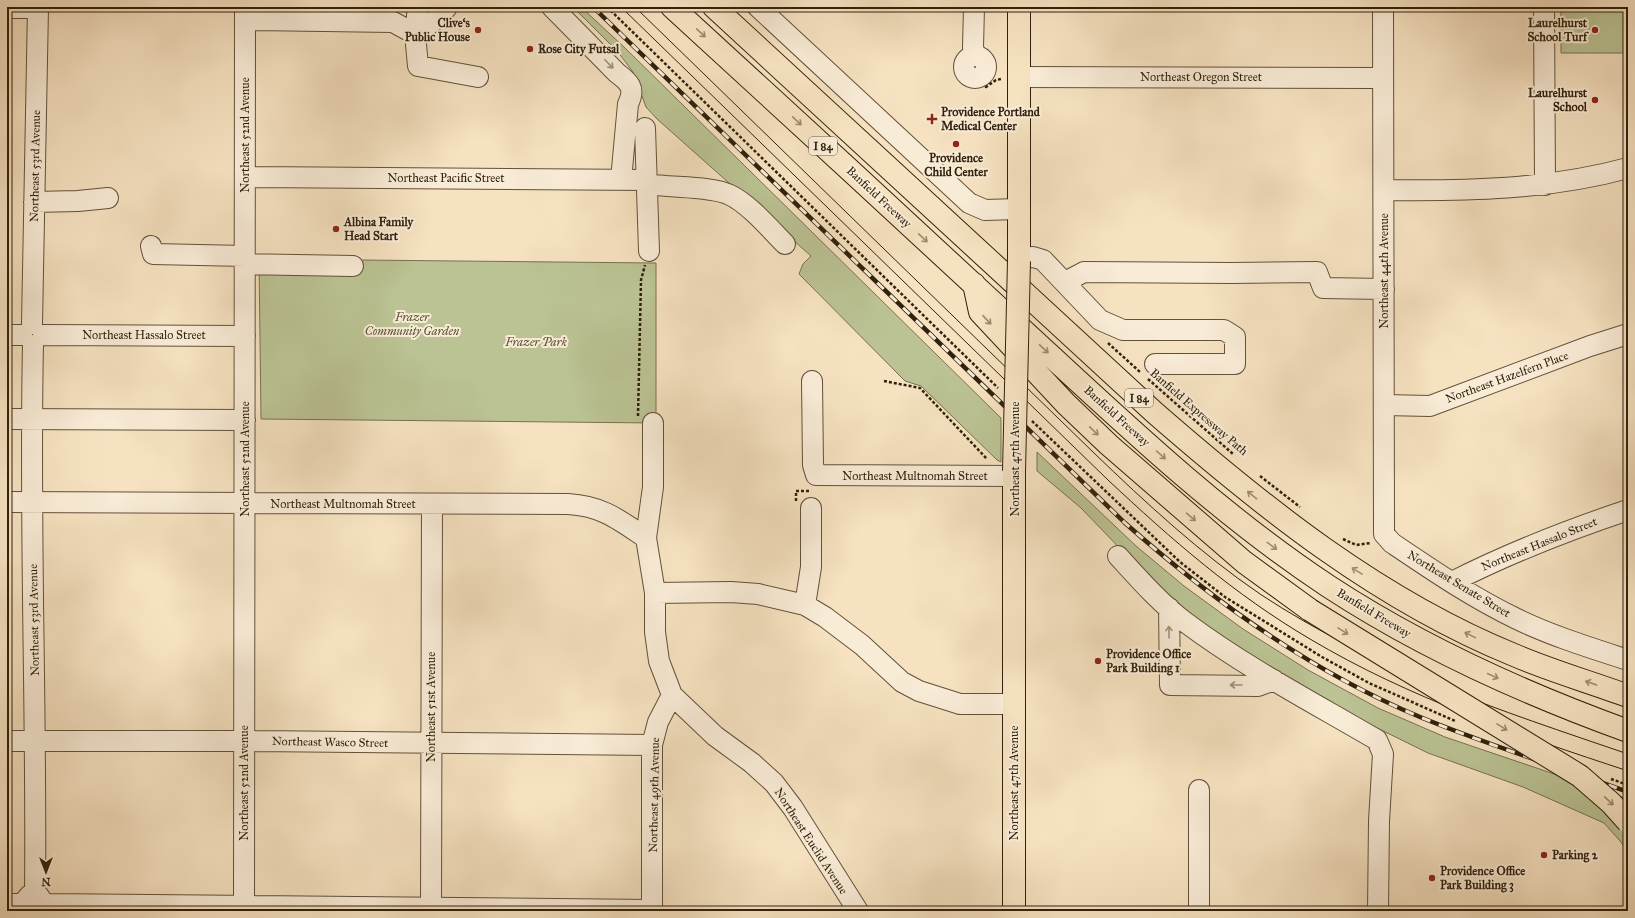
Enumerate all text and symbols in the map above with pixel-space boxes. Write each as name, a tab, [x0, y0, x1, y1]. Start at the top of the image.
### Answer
place label: Clive‘s Public House	[405, 16, 471, 44]
place label: Laurelhurst School Turf	[1527, 16, 1589, 44]
marker: Clive‘s Public House	[473, 25, 483, 35]
marker: Laurelhurst School Turf	[1590, 25, 1600, 35]
one-way arrow	[696, 29, 706, 38]
place label: Rose City Futsal	[538, 42, 620, 57]
marker: Rose City Futsal	[525, 44, 535, 54]
one-way arrow	[604, 59, 614, 69]
street label: Northeast Oregon Street	[1140, 70, 1263, 85]
street label: Northeast 52nd Avenue	[238, 77, 252, 193]
place label: Laurelhurst School	[1528, 86, 1588, 114]
marker: Laurelhurst School	[1590, 95, 1600, 105]
place label: Providence Portland Medical Center	[941, 105, 1041, 133]
street label: Northeast 53rd Avenue	[27, 110, 43, 222]
marker: Providence Portland Medical Center	[926, 113, 938, 125]
one-way arrow	[792, 117, 802, 126]
road number: I 84	[809, 137, 837, 155]
marker: Providence Child Center	[951, 139, 961, 149]
place label: Providence Child Center	[924, 151, 988, 179]
street label: Banfield Freeway	[844, 163, 915, 231]
street label: Northeast Pacific Street	[387, 171, 505, 185]
street label: Northeast 44th Avenue	[1377, 213, 1391, 329]
place label: Albina Family Head Start	[343, 215, 415, 243]
marker: Albina Family Head Start	[331, 224, 341, 234]
one-way arrow	[918, 233, 929, 242]
park label: Frazer Community Garden	[365, 310, 460, 338]
one-way arrow	[983, 315, 992, 325]
street label: Northeast Hassalo Street	[82, 328, 207, 342]
park label: Frazer Park	[504, 335, 568, 349]
one-way arrow	[1039, 344, 1049, 354]
street label: Northeast Hazelfern Place	[1444, 348, 1570, 406]
street label: Banfield Expressway Path	[1147, 366, 1251, 458]
street label: Banfield Freeway	[1081, 383, 1153, 449]
road number: I 84	[1125, 389, 1153, 407]
street label: Northeast 52nd Avenue	[238, 401, 252, 517]
street label: Northeast 47th Avenue	[1008, 402, 1022, 516]
one-way arrow	[1089, 426, 1099, 436]
one-way arrow	[1156, 451, 1166, 460]
street label: Northeast Multnomah Street	[842, 469, 989, 483]
one-way arrow	[1246, 491, 1257, 499]
street label: Northeast Multnomah Street	[270, 497, 417, 511]
one-way arrow	[1186, 513, 1197, 522]
street label: Northeast Hassalo Street	[1479, 514, 1600, 574]
one-way arrow	[1267, 542, 1278, 551]
street label: Northeast Senate Street	[1405, 548, 1514, 621]
street label: Northeast 53rd Avenue	[26, 564, 42, 676]
one-way arrow	[1352, 567, 1363, 575]
street label: Banfield Freeway	[1335, 585, 1414, 641]
one-way arrow	[1165, 626, 1173, 639]
one-way arrow	[1337, 627, 1348, 635]
one-way arrow	[1465, 631, 1477, 638]
place label: Providence Office Park Building 1	[1106, 647, 1191, 676]
street label: Northeast 51st Avenue	[424, 652, 438, 762]
marker: Providence Office Park Building 1	[1093, 656, 1103, 666]
one-way arrow	[1486, 673, 1498, 680]
one-way arrow	[1586, 678, 1598, 686]
one-way arrow	[1230, 682, 1243, 689]
one-way arrow	[1496, 724, 1508, 732]
street label: Northeast 52nd Avenue	[237, 725, 251, 841]
street label: Northeast 47th Avenue	[1007, 726, 1021, 840]
street label: Northeast Wasco Street	[272, 734, 389, 750]
street label: Northeast 49th Avenue	[646, 737, 662, 853]
street label: Northeast Euclid Avenue	[771, 785, 851, 897]
one-way arrow	[1604, 796, 1614, 806]
place label: Parking 2	[1552, 848, 1599, 863]
marker: Parking 2	[1539, 850, 1549, 860]
north arrow	[26, 852, 66, 892]
place label: Providence Office Park Building 3	[1440, 864, 1525, 893]
marker: Providence Office Park Building 3	[1427, 873, 1437, 883]
text: N	[41, 875, 51, 888]

